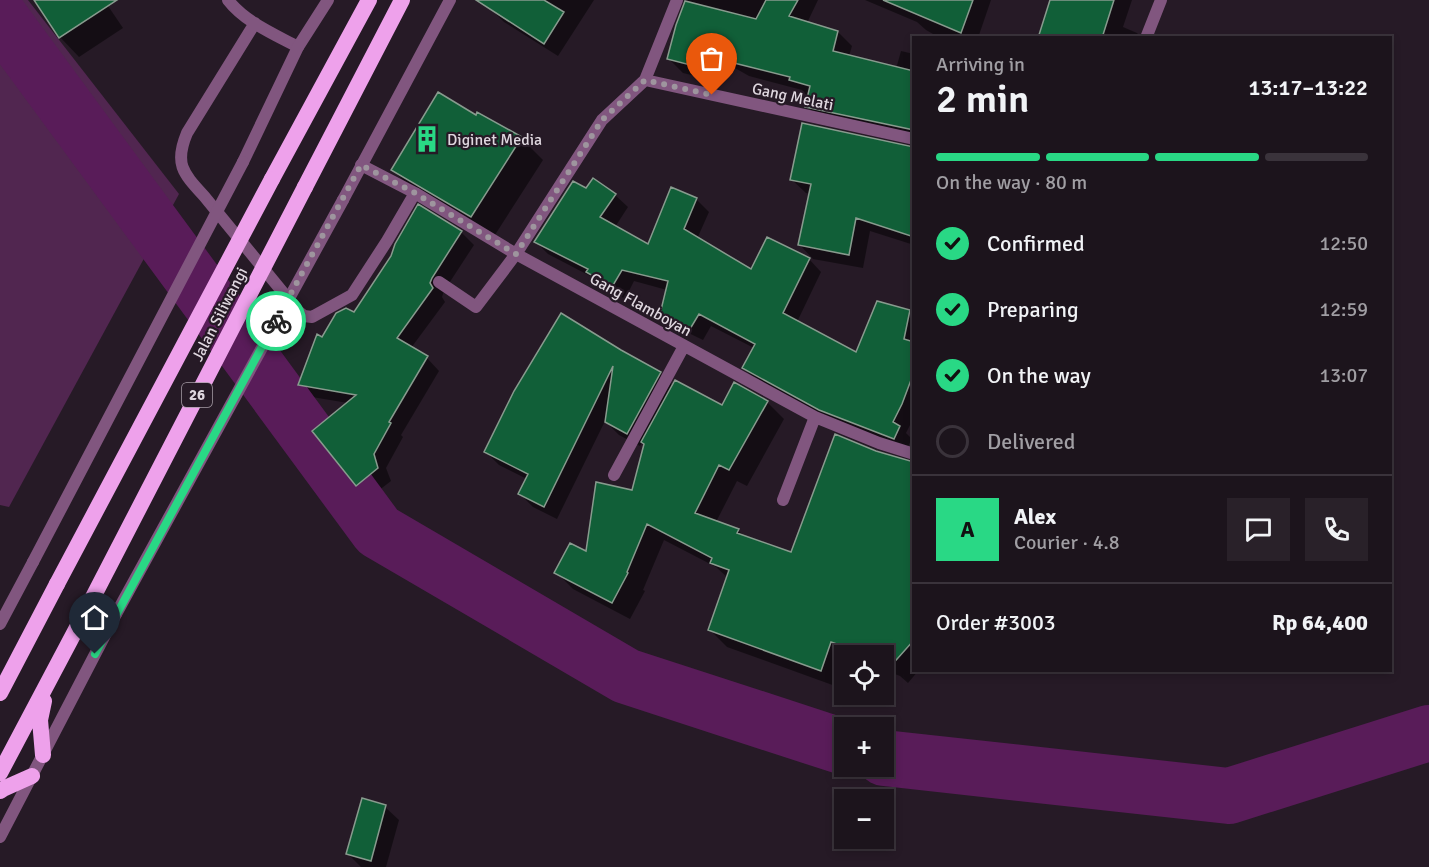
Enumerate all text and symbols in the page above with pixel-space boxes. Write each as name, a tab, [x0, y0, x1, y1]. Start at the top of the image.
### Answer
pin	[686, 33, 737, 95]
icon: bag	[695, 42, 728, 75]
text: Arriving in	[936, 52, 1025, 77]
text: 13:17–13:22	[1249, 74, 1368, 101]
text: 2 min	[936, 75, 1029, 123]
street label: Gang Melati	[750, 79, 835, 115]
building icon: Diginet Media	[412, 124, 442, 154]
place label: Diginet Media	[447, 130, 542, 150]
text: On the way · 80 m	[936, 170, 1087, 195]
icon: check	[936, 227, 969, 260]
text: Confirmed	[987, 230, 1085, 257]
text: 12:50	[1319, 231, 1368, 256]
street label: Jalan Siliwangi	[188, 264, 252, 365]
street label: Gang Flamboyan	[586, 269, 695, 341]
courier	[246, 291, 306, 351]
icon: check	[936, 293, 969, 326]
text: Preparing	[987, 296, 1079, 323]
text: 12:59	[1319, 297, 1368, 322]
icon: bike	[260, 305, 293, 338]
icon: check	[936, 359, 969, 392]
text: On the way	[987, 362, 1091, 389]
text: 13:07	[1319, 363, 1368, 388]
road number: 26	[182, 383, 212, 407]
text: Delivered	[987, 428, 1075, 455]
button: chat	[1227, 498, 1290, 561]
button: phone	[1305, 498, 1368, 561]
text: Alex	[1014, 503, 1056, 530]
text: A	[960, 516, 975, 543]
text: Courier · 4.8	[1014, 530, 1120, 555]
pin	[69, 592, 120, 654]
icon: home	[78, 601, 111, 634]
text: Order #3003	[936, 609, 1056, 636]
text: Rp 64,400	[1272, 609, 1368, 636]
map controls	[834, 645, 894, 849]
button: locate	[834, 645, 894, 705]
button: +	[834, 717, 894, 777]
button: −	[834, 789, 894, 849]

